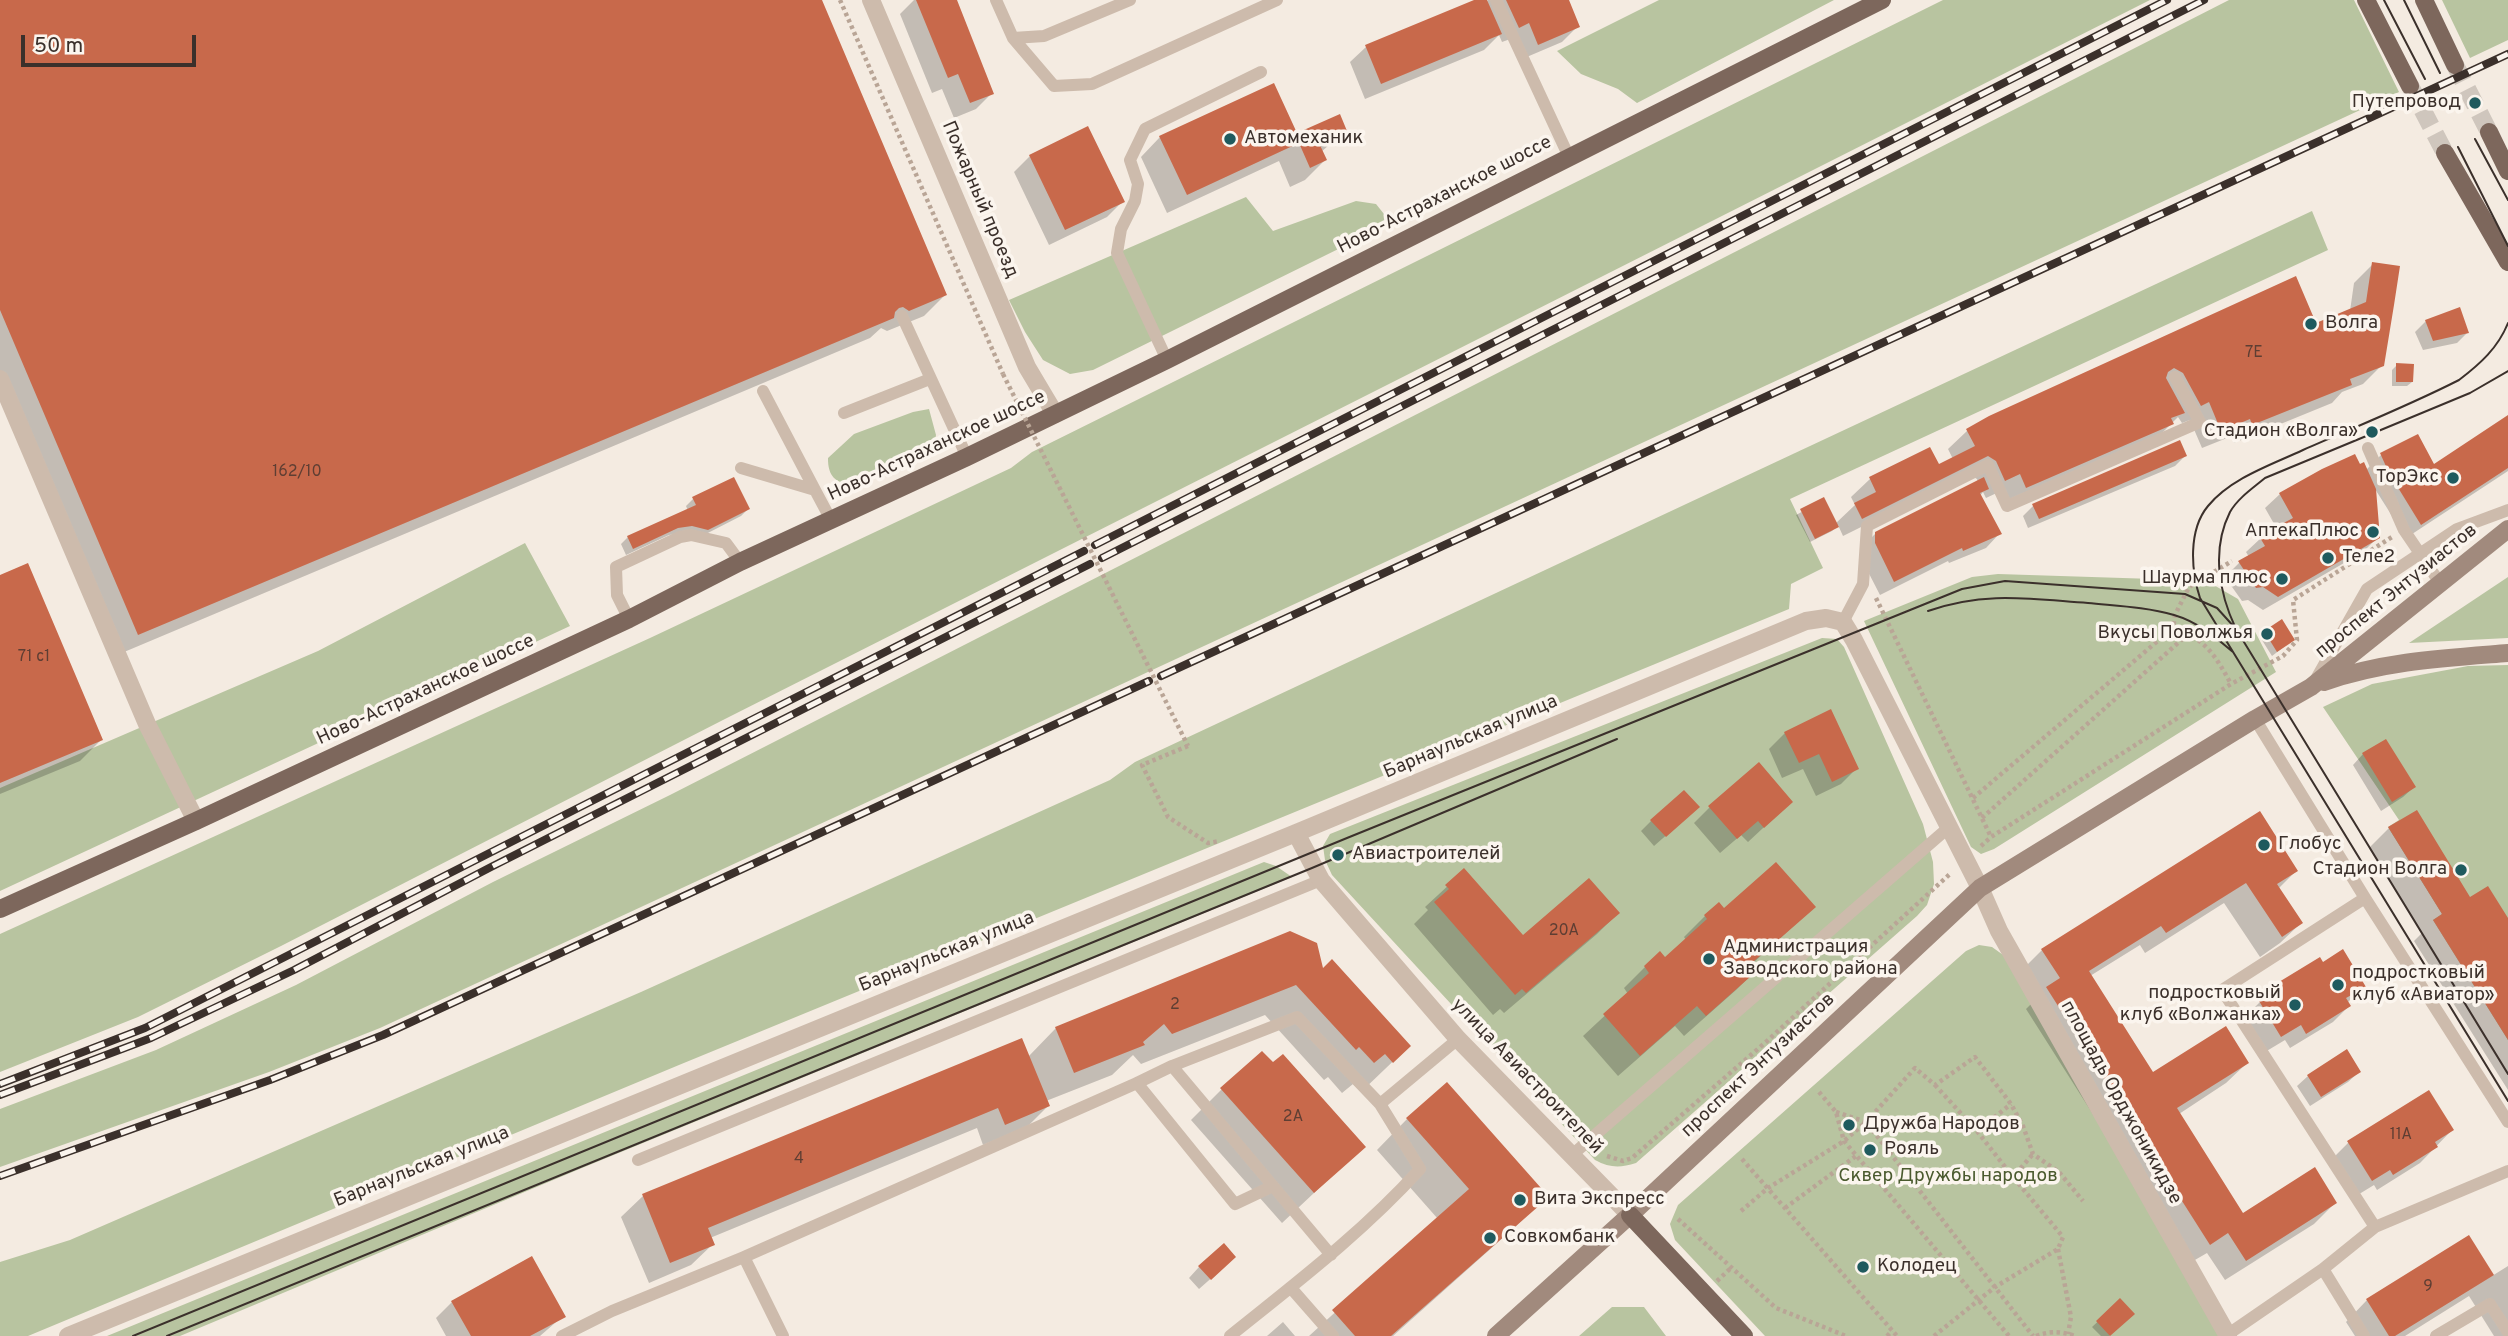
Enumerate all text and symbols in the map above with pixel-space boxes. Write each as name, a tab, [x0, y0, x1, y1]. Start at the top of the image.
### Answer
scale bar	[24, 21, 200, 65]
text: 50 m	[34, 33, 83, 60]
place label: Путепровод	[2352, 92, 2461, 114]
marker: Путепровод	[2467, 95, 2483, 111]
street label: Пожарный проезд	[936, 118, 1022, 282]
place label: Автомеханик	[1244, 128, 1363, 150]
marker: Автомеханик	[1222, 131, 1238, 147]
street label: Ново-Астраханское шоссе	[1334, 132, 1556, 260]
place label: Волга	[2325, 313, 2378, 335]
marker: Волга	[2303, 316, 2319, 332]
house number: 7Е	[2245, 344, 2263, 364]
street label: Ново-Астраханское шоссе	[825, 386, 1049, 508]
place label: Стадион «Волга»	[2204, 421, 2358, 443]
marker: Стадион «Волга»	[2364, 424, 2380, 440]
house number: 162/10	[272, 463, 322, 483]
place label: ТорЭкс	[2376, 467, 2439, 489]
marker: ТорЭкс	[2445, 470, 2461, 486]
street label: проспект Энтузиастов	[2312, 520, 2482, 664]
place label: АптекаПлюс	[2245, 521, 2359, 543]
marker: АптекаПлюс	[2365, 524, 2381, 540]
place label: Теле2	[2342, 547, 2395, 569]
marker: Теле2	[2320, 550, 2336, 566]
place label: Шаурма плюс	[2142, 568, 2268, 590]
marker: Шаурма плюс	[2274, 571, 2290, 587]
place label: Вкусы Поволжья	[2098, 623, 2253, 645]
marker: Вкусы Поволжья	[2259, 626, 2275, 642]
street label: Ново-Астраханское шоссе	[314, 630, 538, 752]
house number: 71 с1	[18, 648, 50, 668]
street label: Барнаульская улица	[1381, 691, 1561, 785]
place label: Глобус	[2278, 834, 2341, 856]
marker: Глобус	[2256, 837, 2272, 853]
place label: Авиастроителей	[1352, 844, 1500, 866]
marker: Авиастроителей	[1330, 847, 1346, 863]
place label: Стадион Волга	[2313, 859, 2447, 881]
marker: Стадион Волга	[2453, 862, 2469, 878]
street label: Барнаульская улица	[856, 907, 1038, 999]
house number: 20А	[1549, 922, 1579, 942]
place label: Администрация Заводского района	[1723, 937, 1897, 981]
marker: Администрация Заводского района	[1701, 951, 1717, 967]
place label: подростковый клуб «Авиатор»	[2352, 963, 2494, 1007]
marker: подростковый клуб «Авиатор»	[2330, 977, 2346, 993]
place label: подростковый клуб «Волжанка»	[2120, 983, 2281, 1027]
street label: проспект Энтузиастов	[1678, 989, 1840, 1143]
street label: улица Авиастроителей	[1446, 994, 1606, 1160]
house number: 2	[1170, 996, 1180, 1016]
street label: площадь Орджоникидзе	[2054, 997, 2186, 1209]
marker: подростковый клуб «Волжанка»	[2287, 997, 2303, 1013]
house number: 2А	[1283, 1108, 1303, 1128]
place label: Дружба Народов	[1863, 1114, 2020, 1136]
marker: Дружба Народов	[1841, 1117, 1857, 1133]
street label: Барнаульская улица	[331, 1122, 513, 1214]
house number: 11А	[2390, 1126, 2412, 1146]
place label: Рояль	[1884, 1139, 1939, 1161]
marker: Рояль	[1862, 1142, 1878, 1158]
house number: 4	[794, 1150, 804, 1170]
park label: Сквер Дружбы народов	[1838, 1166, 2058, 1188]
place label: Вита Экспресс	[1534, 1189, 1665, 1211]
marker: Вита Экспресс	[1512, 1192, 1528, 1208]
place label: Совкомбанк	[1504, 1227, 1615, 1249]
marker: Совкомбанк	[1482, 1230, 1498, 1246]
place label: Колодец	[1877, 1256, 1957, 1278]
marker: Колодец	[1855, 1259, 1871, 1275]
house number: 9	[2423, 1278, 2433, 1298]

